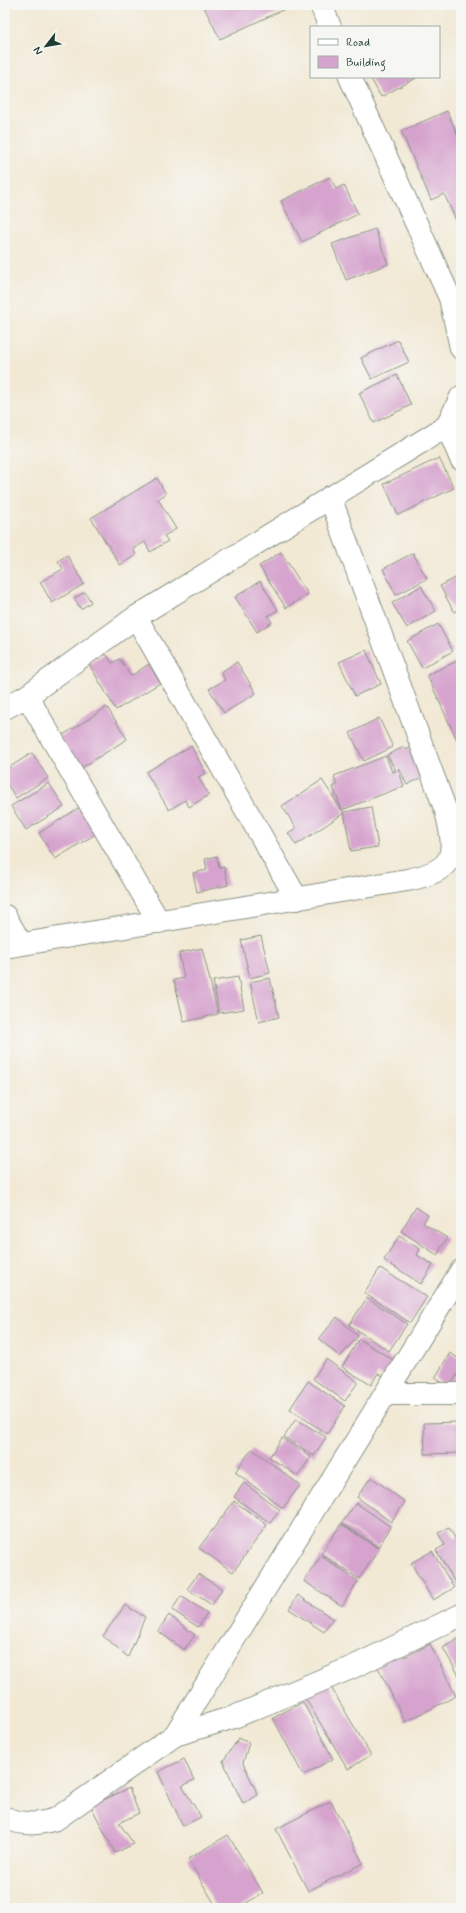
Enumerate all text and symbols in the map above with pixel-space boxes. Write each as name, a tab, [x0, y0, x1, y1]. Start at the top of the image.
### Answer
north arrow	[26, 26, 66, 66]
legend	[310, 26, 440, 78]
text: Road	[346, 35, 370, 51]
text: N	[30, 44, 46, 57]
text: Building	[346, 55, 386, 72]

